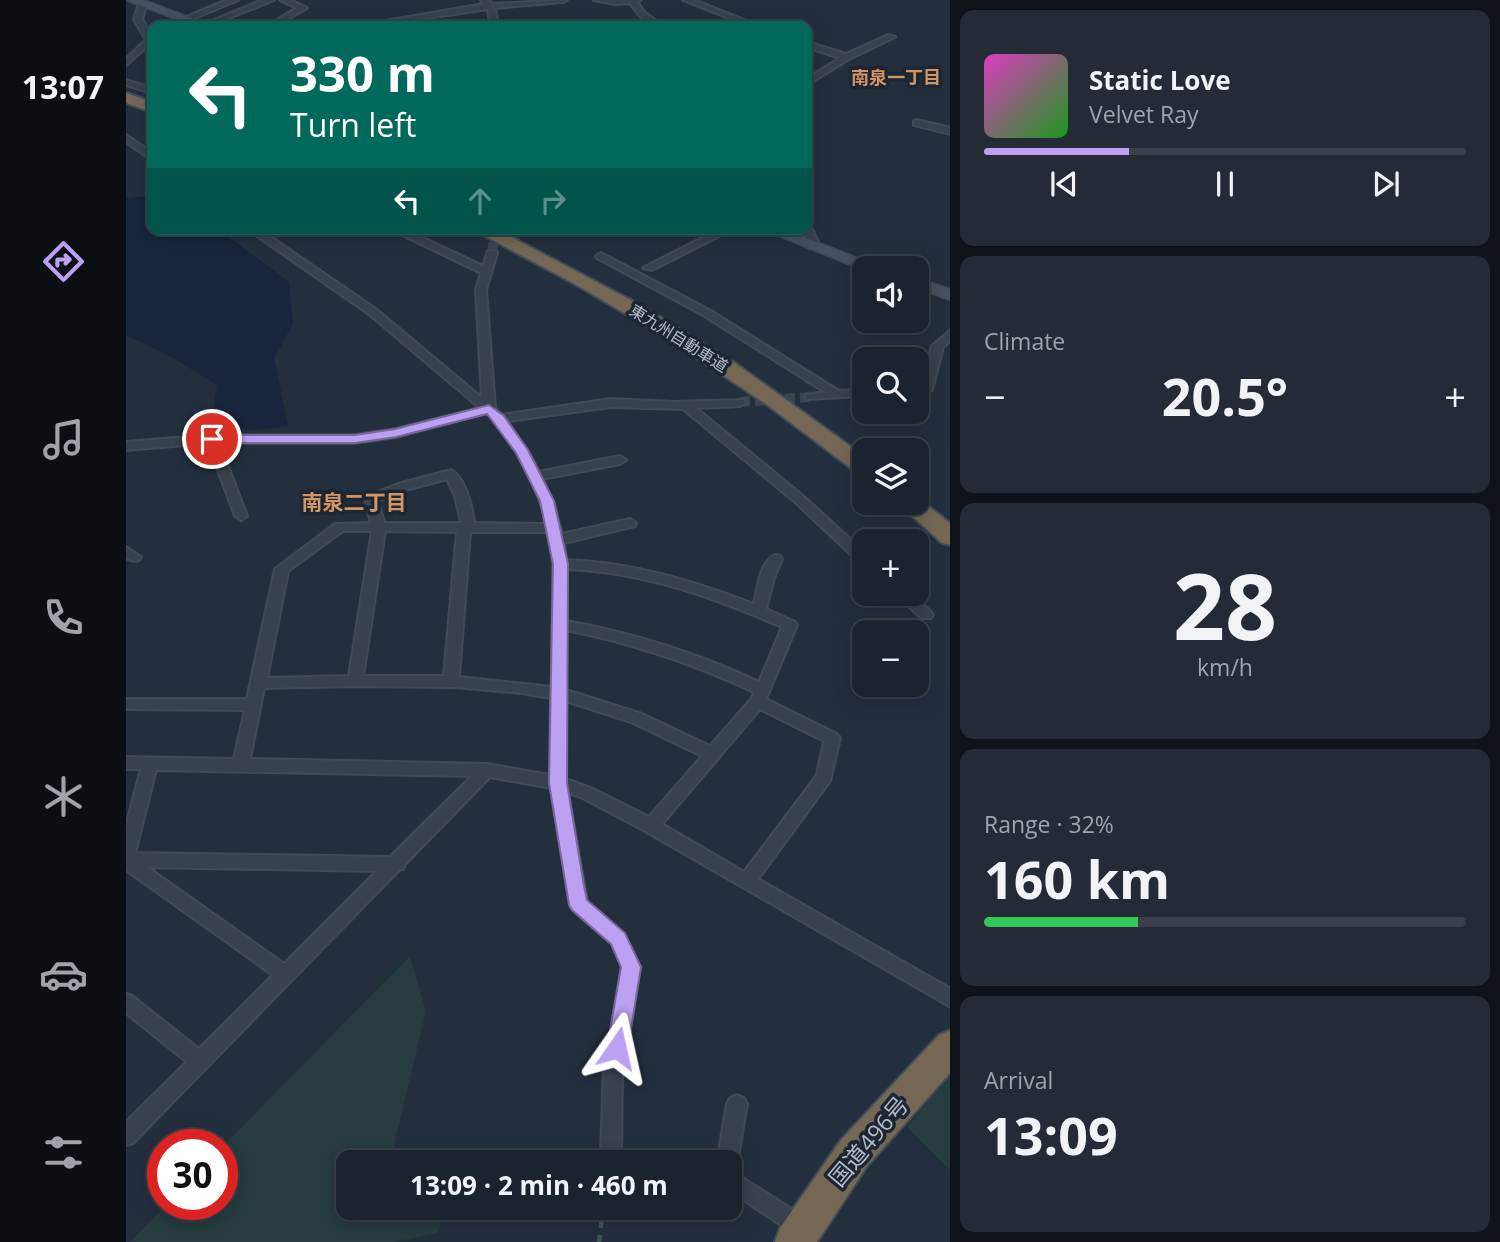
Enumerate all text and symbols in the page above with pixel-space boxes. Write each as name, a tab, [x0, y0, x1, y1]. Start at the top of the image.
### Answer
text: 330 m	[290, 40, 435, 106]
icon: left	[175, 49, 266, 140]
text: Static Love	[1089, 62, 1231, 98]
text: 13:07	[22, 65, 104, 108]
district label: 南泉一丁目	[851, 65, 941, 89]
text: Velvet Ray	[1089, 98, 1199, 130]
text: Turn left	[290, 103, 416, 146]
icon: previous	[1045, 165, 1083, 203]
icon: pause	[1206, 165, 1244, 203]
icon: next	[1367, 165, 1405, 203]
icon: left	[388, 182, 426, 220]
icon: ahead	[461, 182, 499, 220]
icon: right	[534, 182, 572, 220]
icon: directions	[39, 237, 88, 286]
map controls	[852, 256, 929, 697]
button: sound	[852, 256, 929, 333]
street label: 東九州自動車道	[626, 299, 732, 377]
text: Climate	[984, 325, 1065, 357]
button: search	[852, 347, 929, 424]
text: 20.5°	[1162, 360, 1288, 431]
text: −	[984, 370, 1006, 422]
text: +	[1444, 370, 1466, 422]
pin	[182, 409, 242, 469]
icon: music	[39, 415, 88, 464]
icon: arrive	[193, 420, 231, 458]
button: layers	[852, 438, 929, 515]
district label: 南泉二丁目	[302, 488, 407, 516]
button: +	[852, 529, 929, 606]
text: 28	[1173, 543, 1277, 667]
icon: phone	[39, 593, 88, 642]
button: −	[852, 620, 929, 697]
text: km/h	[1197, 651, 1253, 683]
icon: climate	[39, 772, 88, 821]
text: Range · 32%	[984, 808, 1114, 840]
text: 160 km	[984, 843, 1170, 914]
icon: car	[39, 950, 88, 999]
position arrow	[580, 1011, 654, 1085]
text: Arrival	[984, 1064, 1053, 1096]
street label: 国道496号	[821, 1089, 915, 1193]
text: 13:09	[984, 1099, 1118, 1170]
icon: filters	[39, 1128, 88, 1177]
speed limit sign: 30	[147, 1129, 238, 1220]
text: 13:09 · 2 min · 460 m	[410, 1167, 668, 1203]

